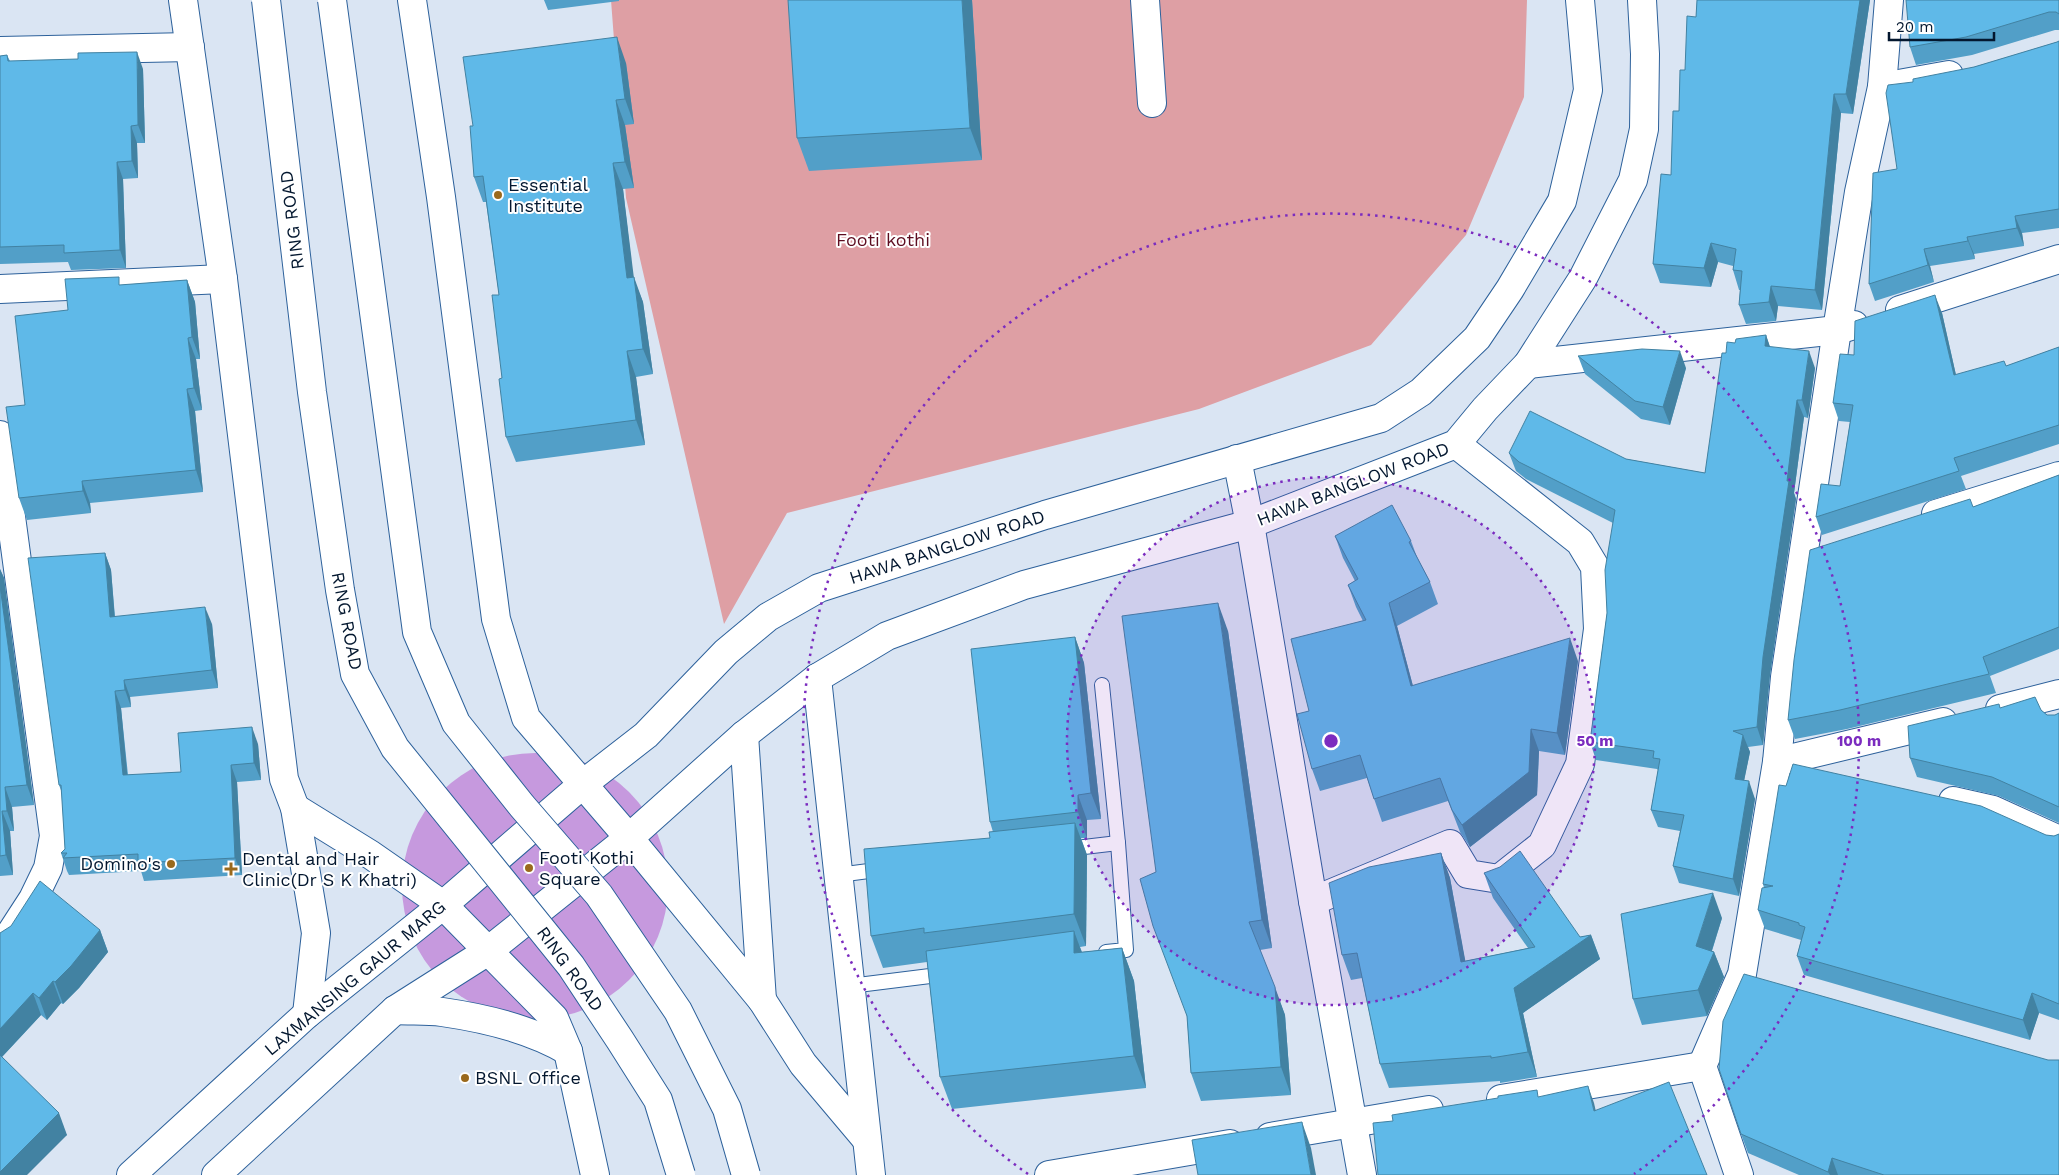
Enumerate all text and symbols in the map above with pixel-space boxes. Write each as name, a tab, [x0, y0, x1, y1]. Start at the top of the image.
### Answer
scale bar	[1889, 10, 1994, 42]
text: 20 m	[1896, 18, 1934, 36]
street label: RING ROAD	[275, 169, 308, 271]
place label: Essential Institute	[508, 174, 588, 216]
marker: Essential Institute	[492, 189, 504, 201]
park label: Footi kothi	[836, 229, 930, 250]
street label: HAWA BANGLOW ROAD	[1254, 437, 1452, 530]
street label: HAWA BANGLOW ROAD	[846, 505, 1047, 588]
street label: RING ROAD	[328, 570, 367, 672]
centre of rings	[1322, 732, 1340, 750]
text: 50 m	[1577, 732, 1613, 750]
text: 100 m	[1837, 732, 1881, 750]
place label: Footi Kothi Square	[539, 847, 634, 889]
place label: Dental and Hair Clinic(Dr S K Khatri)	[242, 848, 417, 890]
place label: Domino's	[80, 853, 161, 874]
marker: Domino's	[165, 858, 177, 870]
marker: Dental and Hair Clinic(Dr S K Khatri)	[224, 862, 238, 876]
marker: Footi Kothi Square	[523, 862, 535, 874]
street label: LAXMANSING GAUR MARG	[260, 896, 450, 1060]
street label: RING ROAD	[533, 922, 608, 1015]
place label: BSNL Office	[475, 1067, 581, 1088]
marker: BSNL Office	[459, 1072, 471, 1084]

